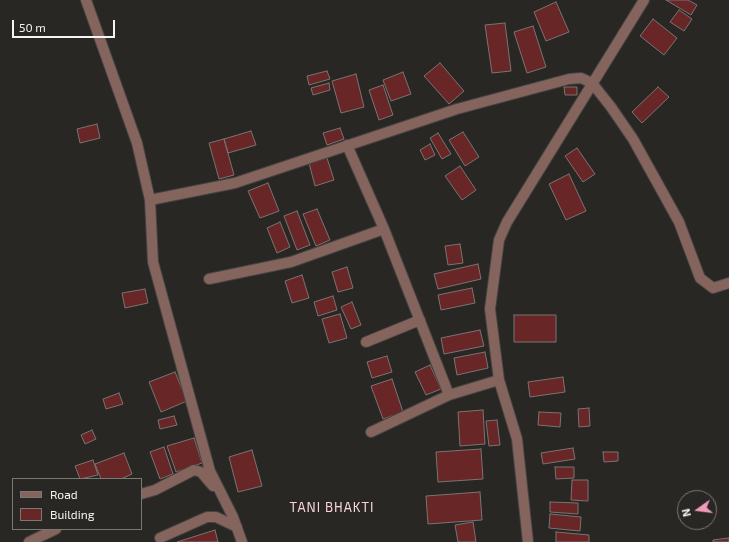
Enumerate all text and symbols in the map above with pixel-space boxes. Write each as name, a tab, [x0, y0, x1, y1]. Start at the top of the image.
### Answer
scale bar	[14, 12, 117, 38]
text: 50 m	[19, 20, 46, 34]
legend	[12, 478, 142, 530]
text: Road	[50, 487, 78, 501]
north arrow	[677, 490, 717, 530]
district label: TANI BHAKTI	[290, 500, 374, 516]
text: Building	[50, 507, 94, 521]
text: N	[679, 507, 693, 518]

